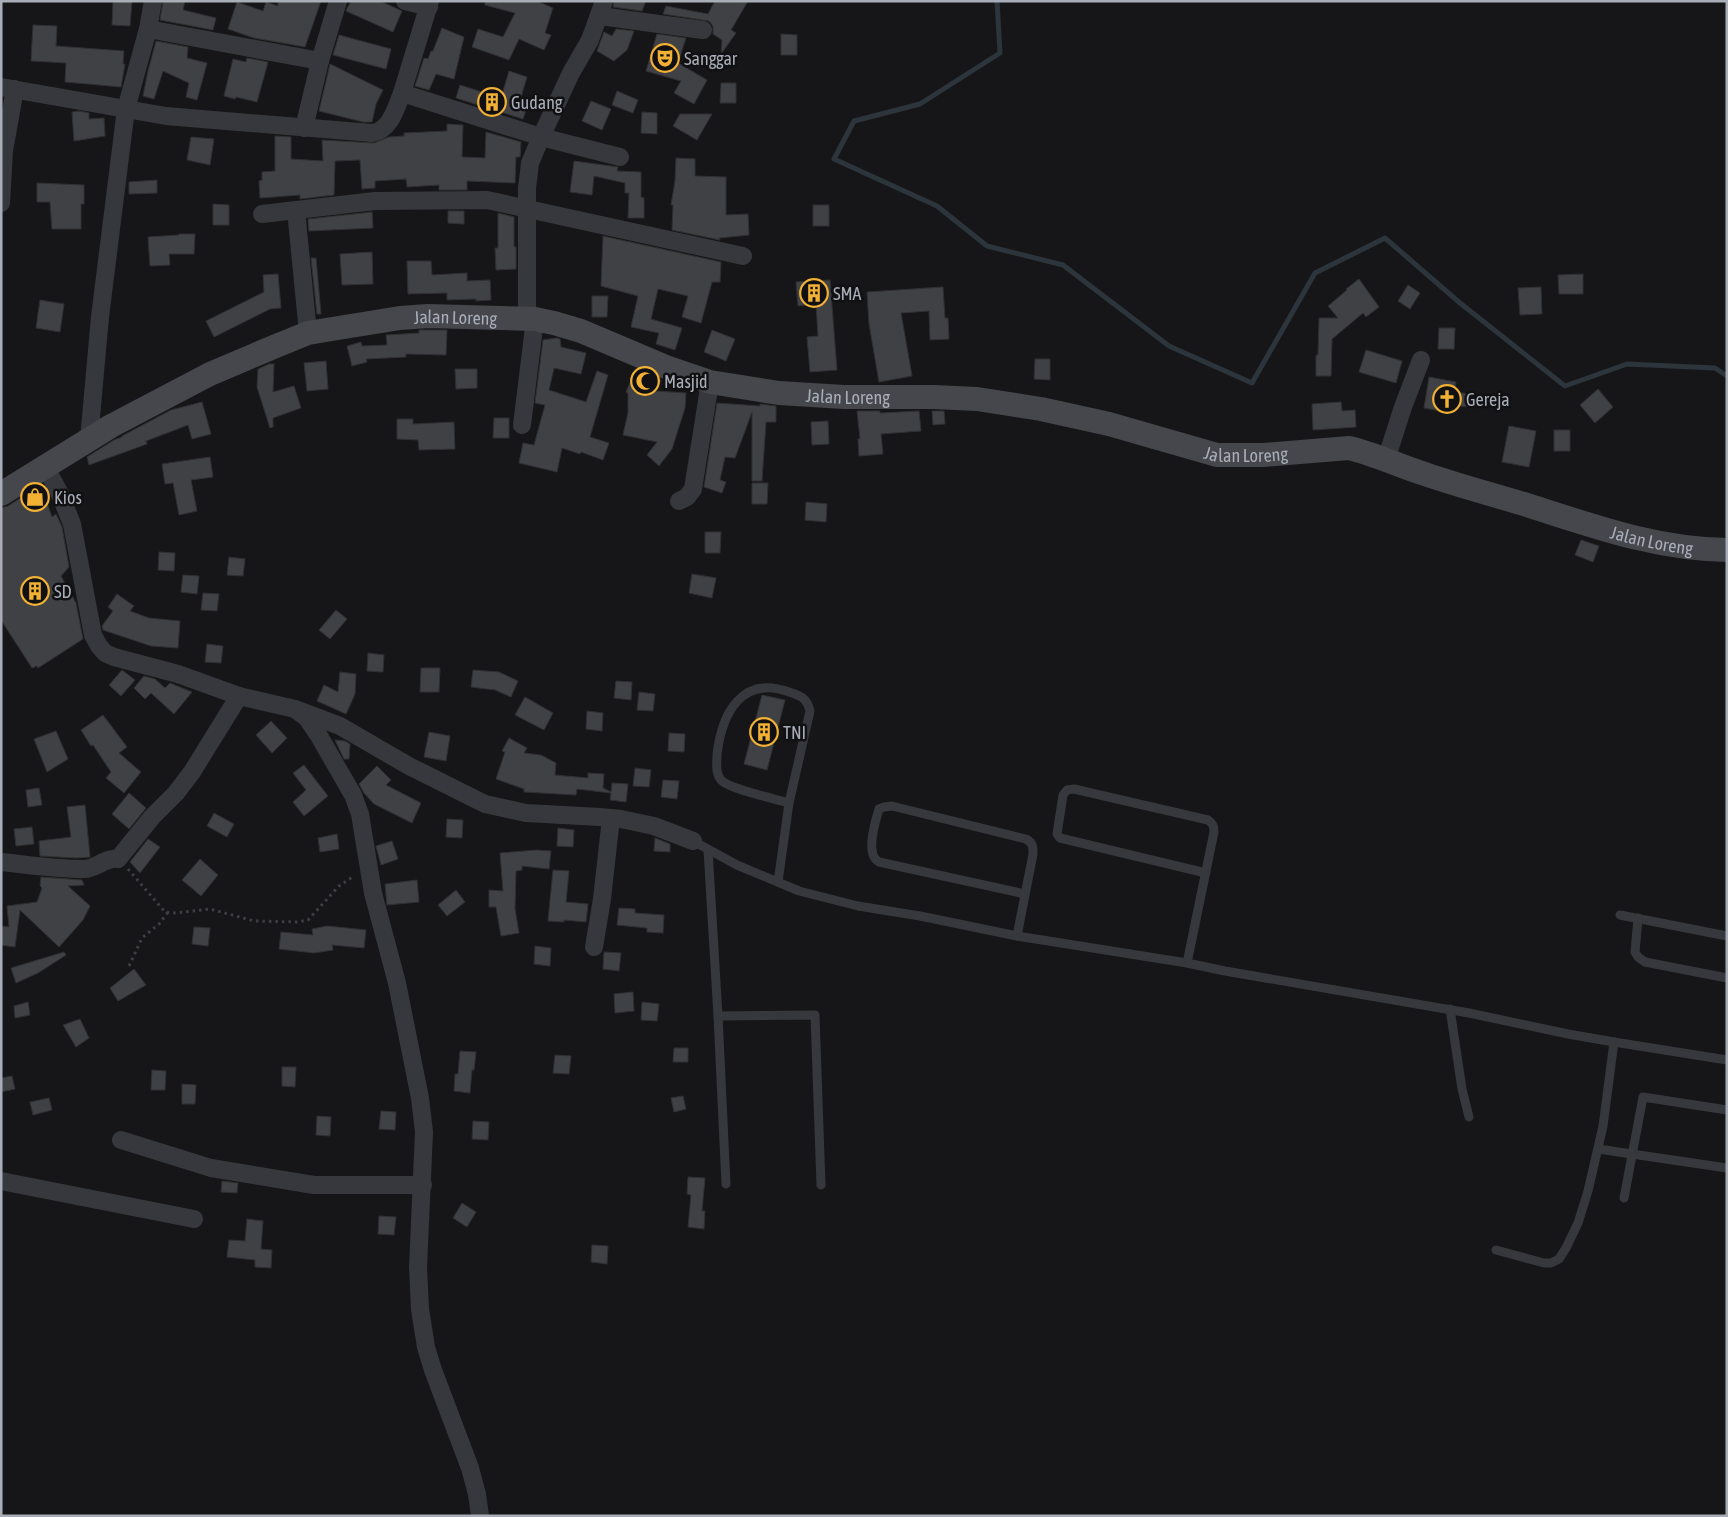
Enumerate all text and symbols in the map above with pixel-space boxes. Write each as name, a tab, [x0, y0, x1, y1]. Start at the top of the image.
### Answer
theatre icon: Sanggar	[650, 43, 680, 73]
place label: Sanggar	[684, 48, 738, 69]
building icon: Gudang	[477, 87, 507, 117]
place label: Gudang	[511, 92, 563, 113]
building icon: SMA	[799, 278, 829, 308]
place label: SMA	[833, 283, 862, 304]
street label: Jalan Loreng	[413, 305, 498, 328]
mosque icon: Masjid	[630, 366, 660, 396]
place label: Masjid	[664, 371, 708, 392]
street label: Jalan Loreng	[805, 384, 890, 408]
church icon: Gereja	[1432, 384, 1462, 414]
place label: Gereja	[1466, 389, 1510, 410]
street label: Jalan Loreng	[1202, 441, 1289, 466]
shop icon: Kios	[20, 482, 50, 512]
place label: Kios	[54, 487, 82, 508]
street label: Jalan Loreng	[1608, 521, 1694, 558]
building icon: SD	[20, 576, 50, 606]
place label: SD	[54, 581, 72, 602]
building icon: TNI	[749, 717, 779, 747]
place label: TNI	[783, 722, 806, 743]

